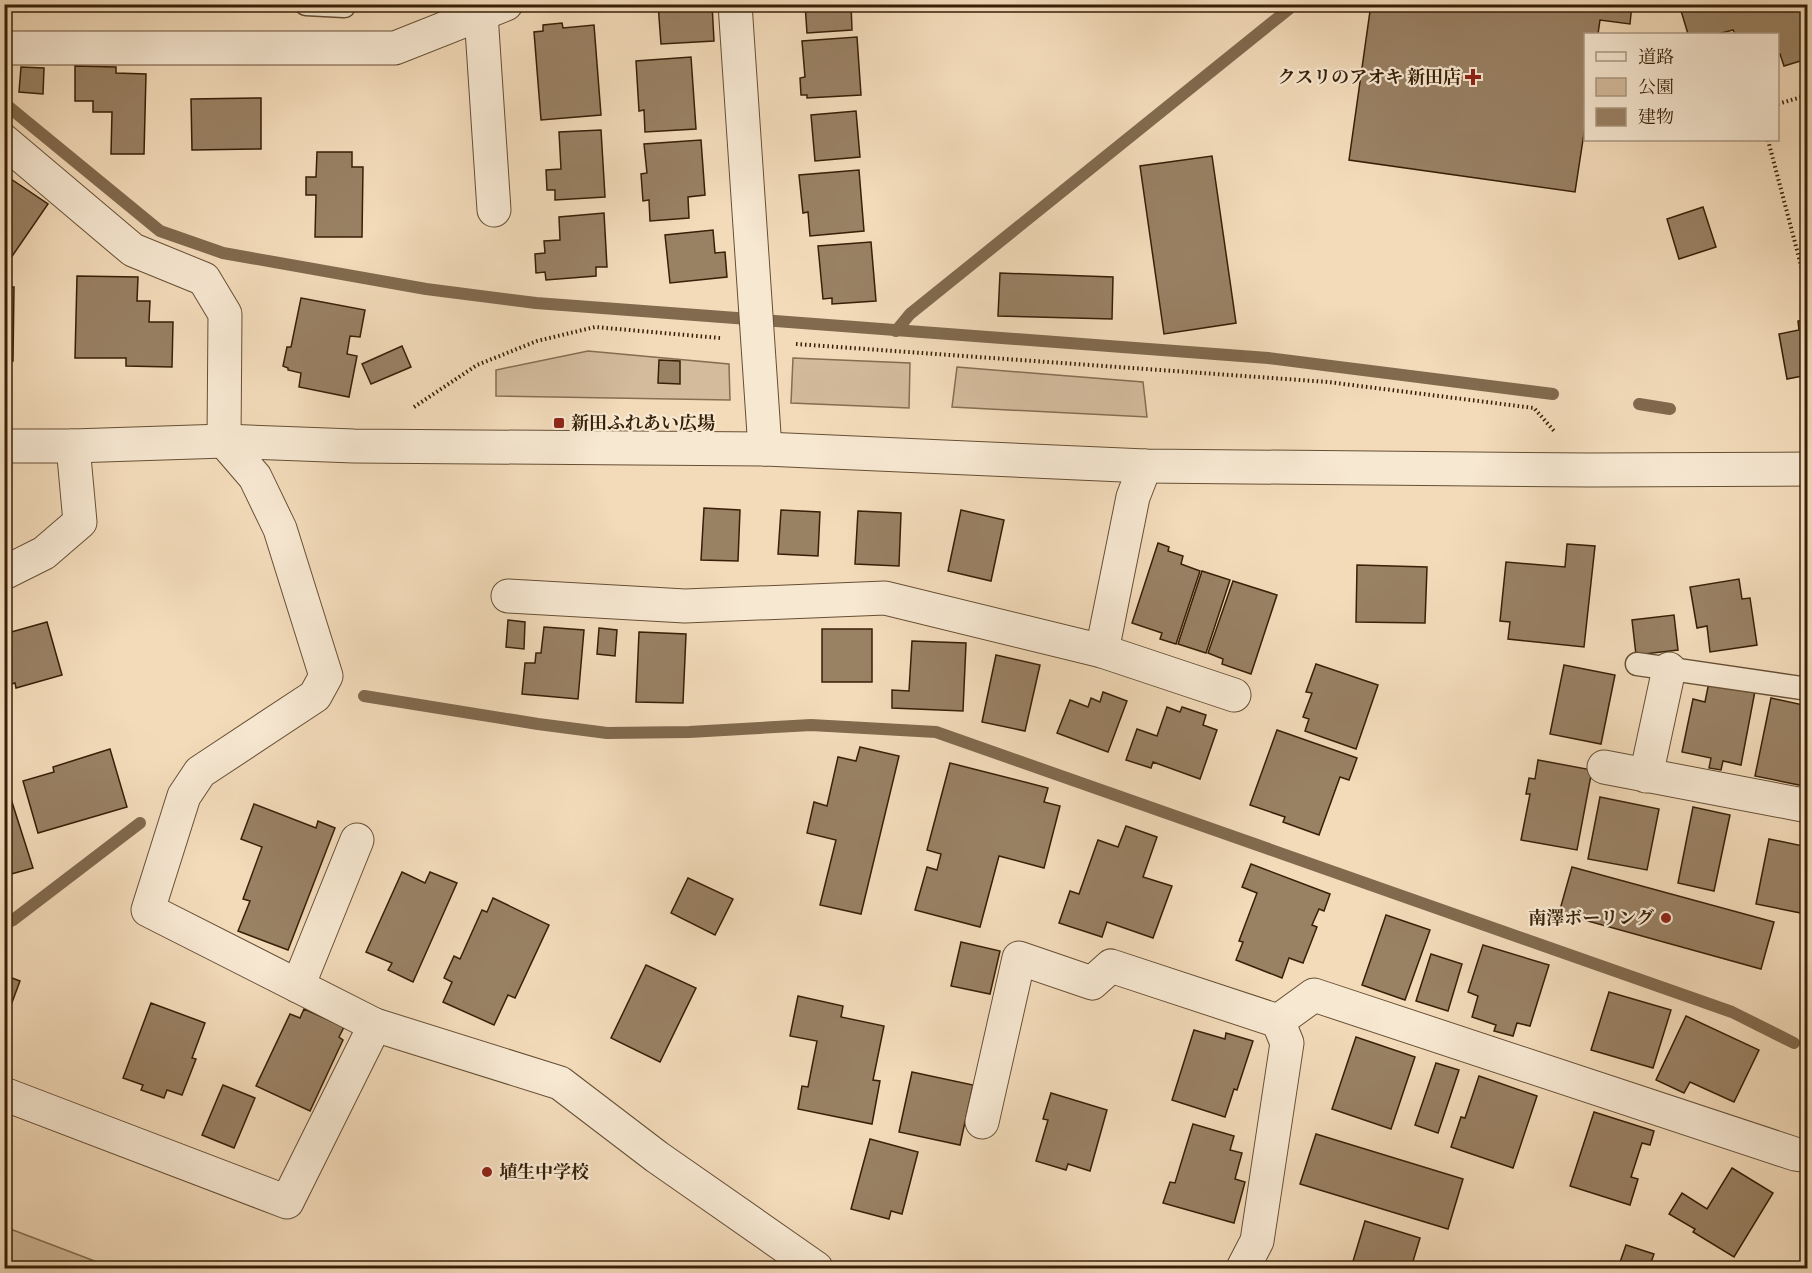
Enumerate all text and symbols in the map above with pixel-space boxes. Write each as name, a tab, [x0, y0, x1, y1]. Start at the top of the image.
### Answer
legend	[1584, 33, 1779, 141]
text: 道路	[1638, 47, 1674, 68]
place label: クスリのアオキ 新田店	[1278, 67, 1461, 88]
marker: クスリのアオキ 新田店	[1466, 70, 1480, 84]
text: 公園	[1638, 77, 1674, 98]
text: 建物	[1638, 107, 1674, 128]
place label: 新田ふれあい広場	[571, 413, 715, 434]
marker: 新田ふれあい広場	[552, 416, 566, 430]
place label: 南澤ボーリング	[1528, 908, 1654, 929]
marker: 南澤ボーリング	[1659, 911, 1673, 925]
place label: 埴生中学校	[499, 1162, 589, 1183]
marker: 埴生中学校	[480, 1165, 494, 1179]

